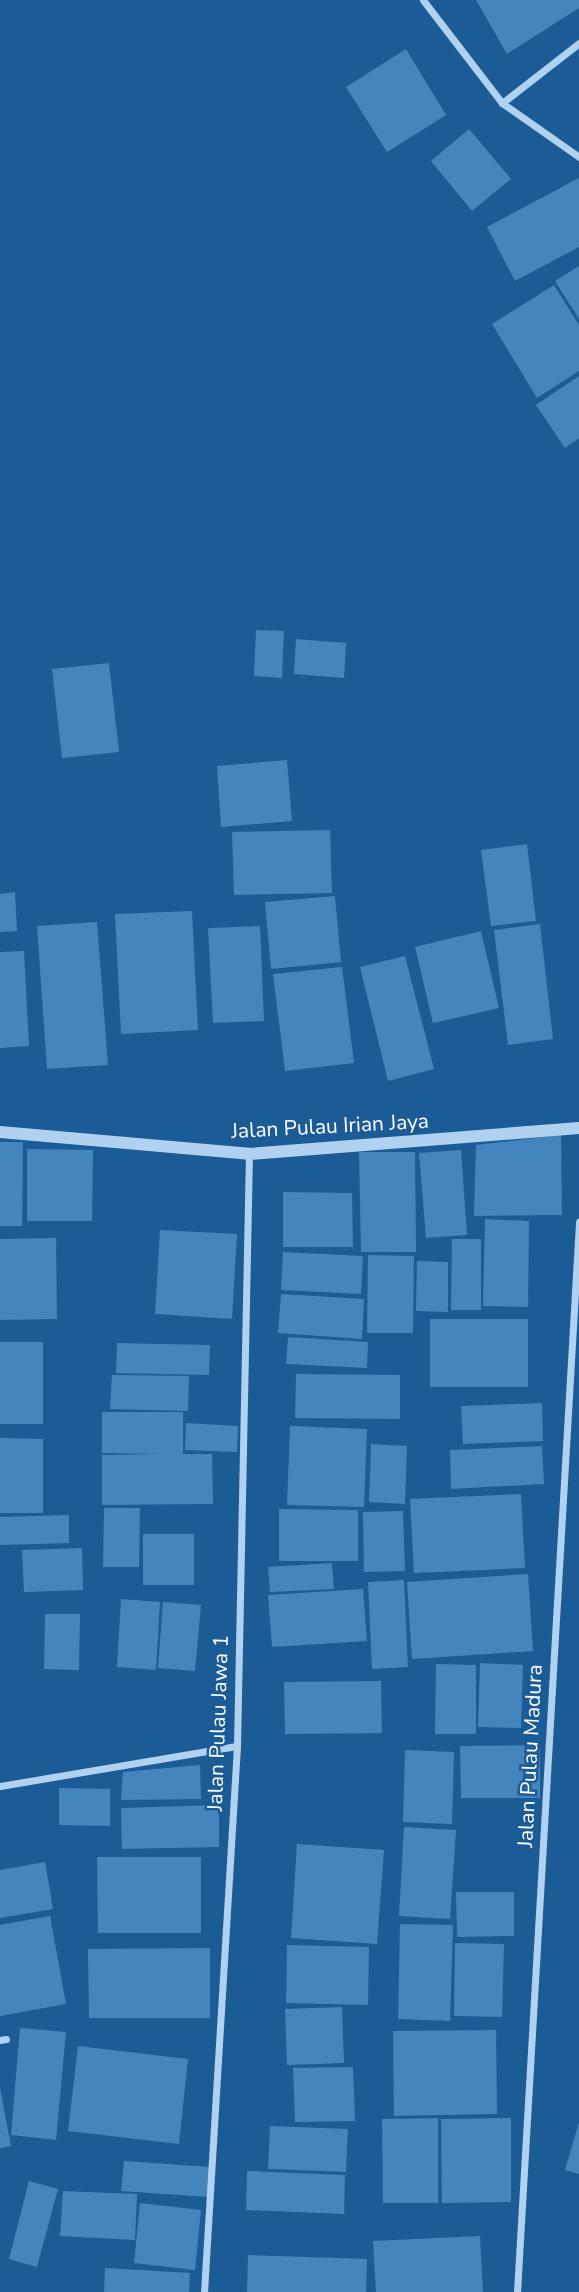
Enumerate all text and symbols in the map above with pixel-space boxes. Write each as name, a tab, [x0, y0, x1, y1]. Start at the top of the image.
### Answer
street label: Jalan Pulau Irian Jaya	[231, 1108, 429, 1144]
street label: Jalan Pulau Jawa 1	[202, 1634, 234, 1812]
street label: Jalan Pulau Madura	[513, 1664, 547, 1848]

